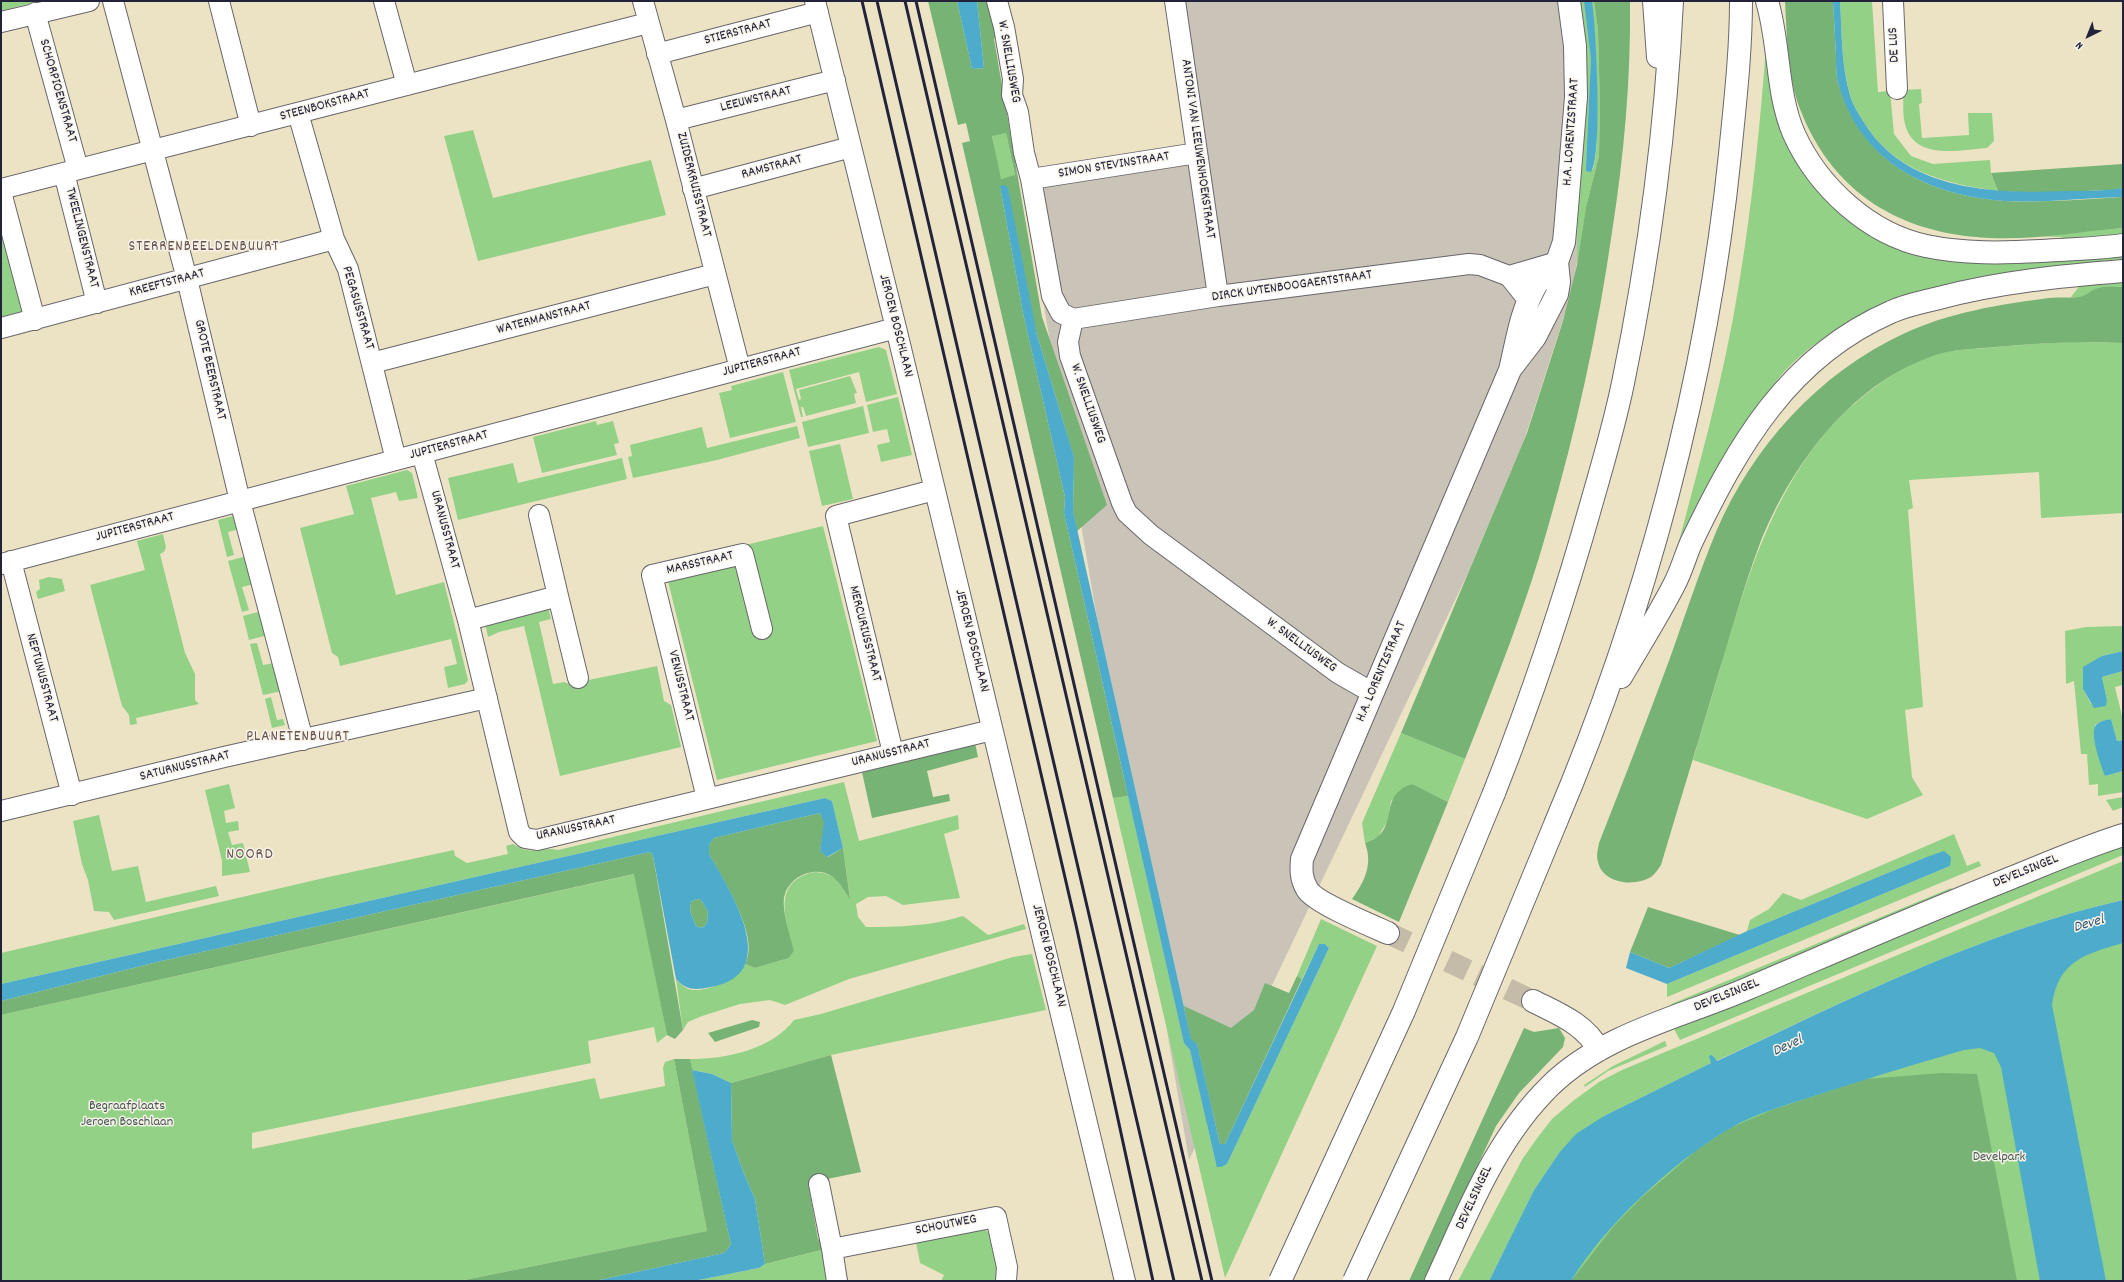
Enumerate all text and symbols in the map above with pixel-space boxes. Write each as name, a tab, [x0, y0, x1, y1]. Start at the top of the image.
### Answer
street label: STIERSTRAAT	[703, 16, 773, 50]
north arrow	[2068, 16, 2108, 56]
street label: W. SNELLIUSWEG	[993, 20, 1023, 104]
street label: DE LUS	[1886, 27, 1904, 63]
street label: SCHORPIOENSTRAAT	[34, 37, 80, 145]
text: N	[2072, 37, 2087, 52]
street label: ANTONI VAN LEEUWENHOEKSTRAAT	[1176, 58, 1218, 240]
street label: H.A. LORENTZSTRAAT	[1560, 78, 1584, 186]
street label: LEEUWSTRAAT	[719, 83, 793, 117]
street label: STEENBOKSTRAAT	[278, 86, 372, 126]
street label: ZUIDERKRUISSTRAAT	[672, 131, 714, 239]
street label: SIMON STEVINSTRAAT	[1057, 149, 1171, 183]
street label: RAMSTRAAT	[740, 152, 804, 184]
street label: TWEELINGENSTRAAT	[60, 186, 102, 290]
district label: STERRENBEELDENBUURT	[129, 239, 279, 257]
street label: PEGASUSSTRAAT	[337, 264, 377, 352]
street label: KREEFTSTRAAT	[127, 266, 207, 302]
street label: DIRCK UYTENBOOGAERTSTRAAT	[1211, 267, 1373, 307]
street label: JEROEN BOSCHLAAN	[874, 273, 916, 379]
street label: WATERMANSTRAAT	[495, 298, 593, 340]
street label: GROTE BEERSTRAAT	[189, 318, 229, 422]
street label: JUPITERSTRAAT	[721, 344, 803, 382]
street label: W. SNELLIUSWEG	[1066, 362, 1108, 446]
street label: JUPITERSTRAAT	[408, 427, 490, 465]
street label: URANUSSTRAAT	[425, 489, 463, 571]
street label: JUPITERSTRAAT	[94, 509, 176, 547]
street label: MARSSTRAAT	[665, 548, 735, 580]
street label: MERCURIUSSTRAAT	[844, 584, 884, 684]
street label: JEROEN BOSCHLAAN	[950, 588, 992, 694]
street label: W. SNELLIUSWEG	[1262, 615, 1340, 677]
street label: H.A. LORENTZSTRAAT	[1353, 619, 1411, 725]
street label: NEPTUNUSSTRAAT	[21, 632, 61, 724]
street label: VENUSSTRAAT	[663, 649, 697, 723]
district label: PLANETENBUURT	[246, 729, 350, 747]
street label: URANUSSTRAAT	[850, 736, 932, 772]
street label: SATURNUSSTRAAT	[138, 748, 232, 786]
street label: URANUSSTRAAT	[535, 812, 617, 846]
district label: NOORD	[226, 846, 274, 866]
street label: DEVELSINGEL	[1991, 851, 2061, 893]
street label: JEROEN BOSCHLAAN	[1027, 903, 1069, 1009]
water label: Devel	[2072, 912, 2106, 938]
street label: DEVELSINGEL	[1692, 975, 1762, 1017]
water label: Devel	[1770, 1033, 1806, 1061]
park label: Begraafplaats Jeroen Boschlaan	[81, 1099, 173, 1132]
park label: Develpark	[1973, 1150, 2025, 1166]
street label: DEVELSINGEL	[1453, 1163, 1497, 1233]
street label: SCHOUTWEG	[914, 1212, 978, 1240]

